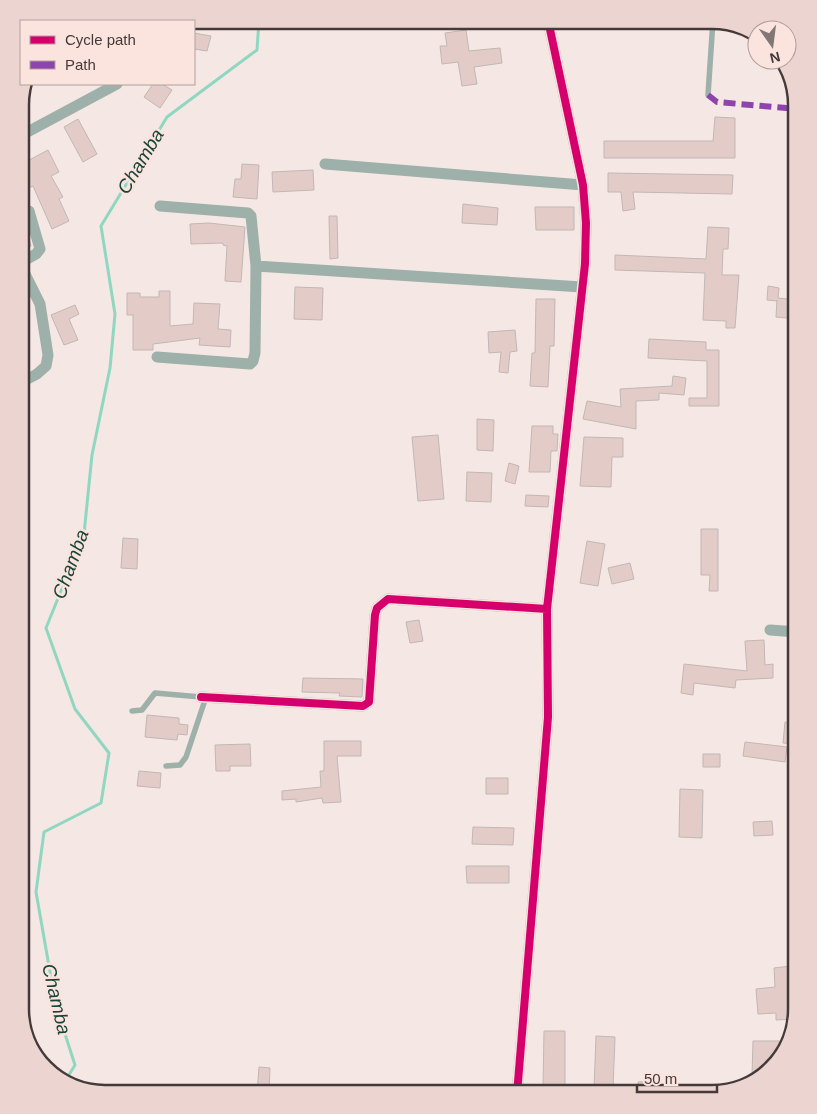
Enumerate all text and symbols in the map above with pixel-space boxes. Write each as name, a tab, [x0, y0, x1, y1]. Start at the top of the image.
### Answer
legend	[20, 20, 195, 85]
north arrow	[747, 20, 797, 70]
text: Cycle path	[65, 31, 136, 48]
text: N	[768, 49, 782, 67]
text: Path	[65, 56, 96, 73]
water label: Chamba	[113, 125, 168, 197]
water label: Chamba	[48, 527, 93, 602]
water label: Chamba	[38, 962, 75, 1036]
scale bar	[637, 1062, 717, 1094]
text: 50 m	[644, 1070, 677, 1087]

